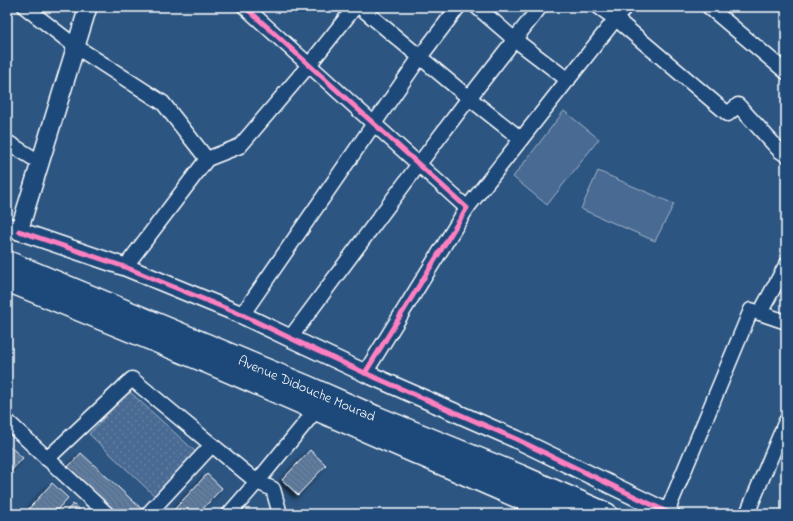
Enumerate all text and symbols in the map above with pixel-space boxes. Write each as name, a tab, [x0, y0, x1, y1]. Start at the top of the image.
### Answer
street label: Avenue Didouche Mourad	[234, 351, 378, 428]

